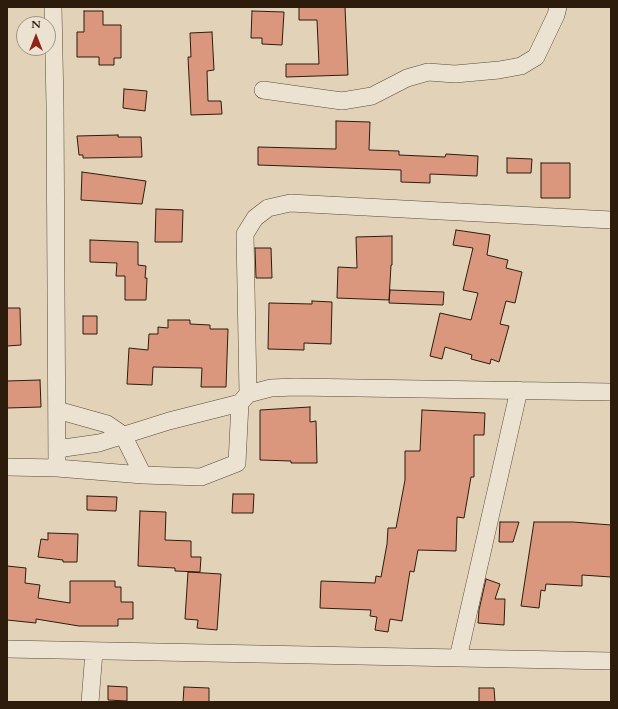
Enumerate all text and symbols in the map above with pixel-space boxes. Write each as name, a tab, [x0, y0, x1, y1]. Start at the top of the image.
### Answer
north arrow	[16, 16, 56, 56]
text: N	[31, 17, 41, 32]

